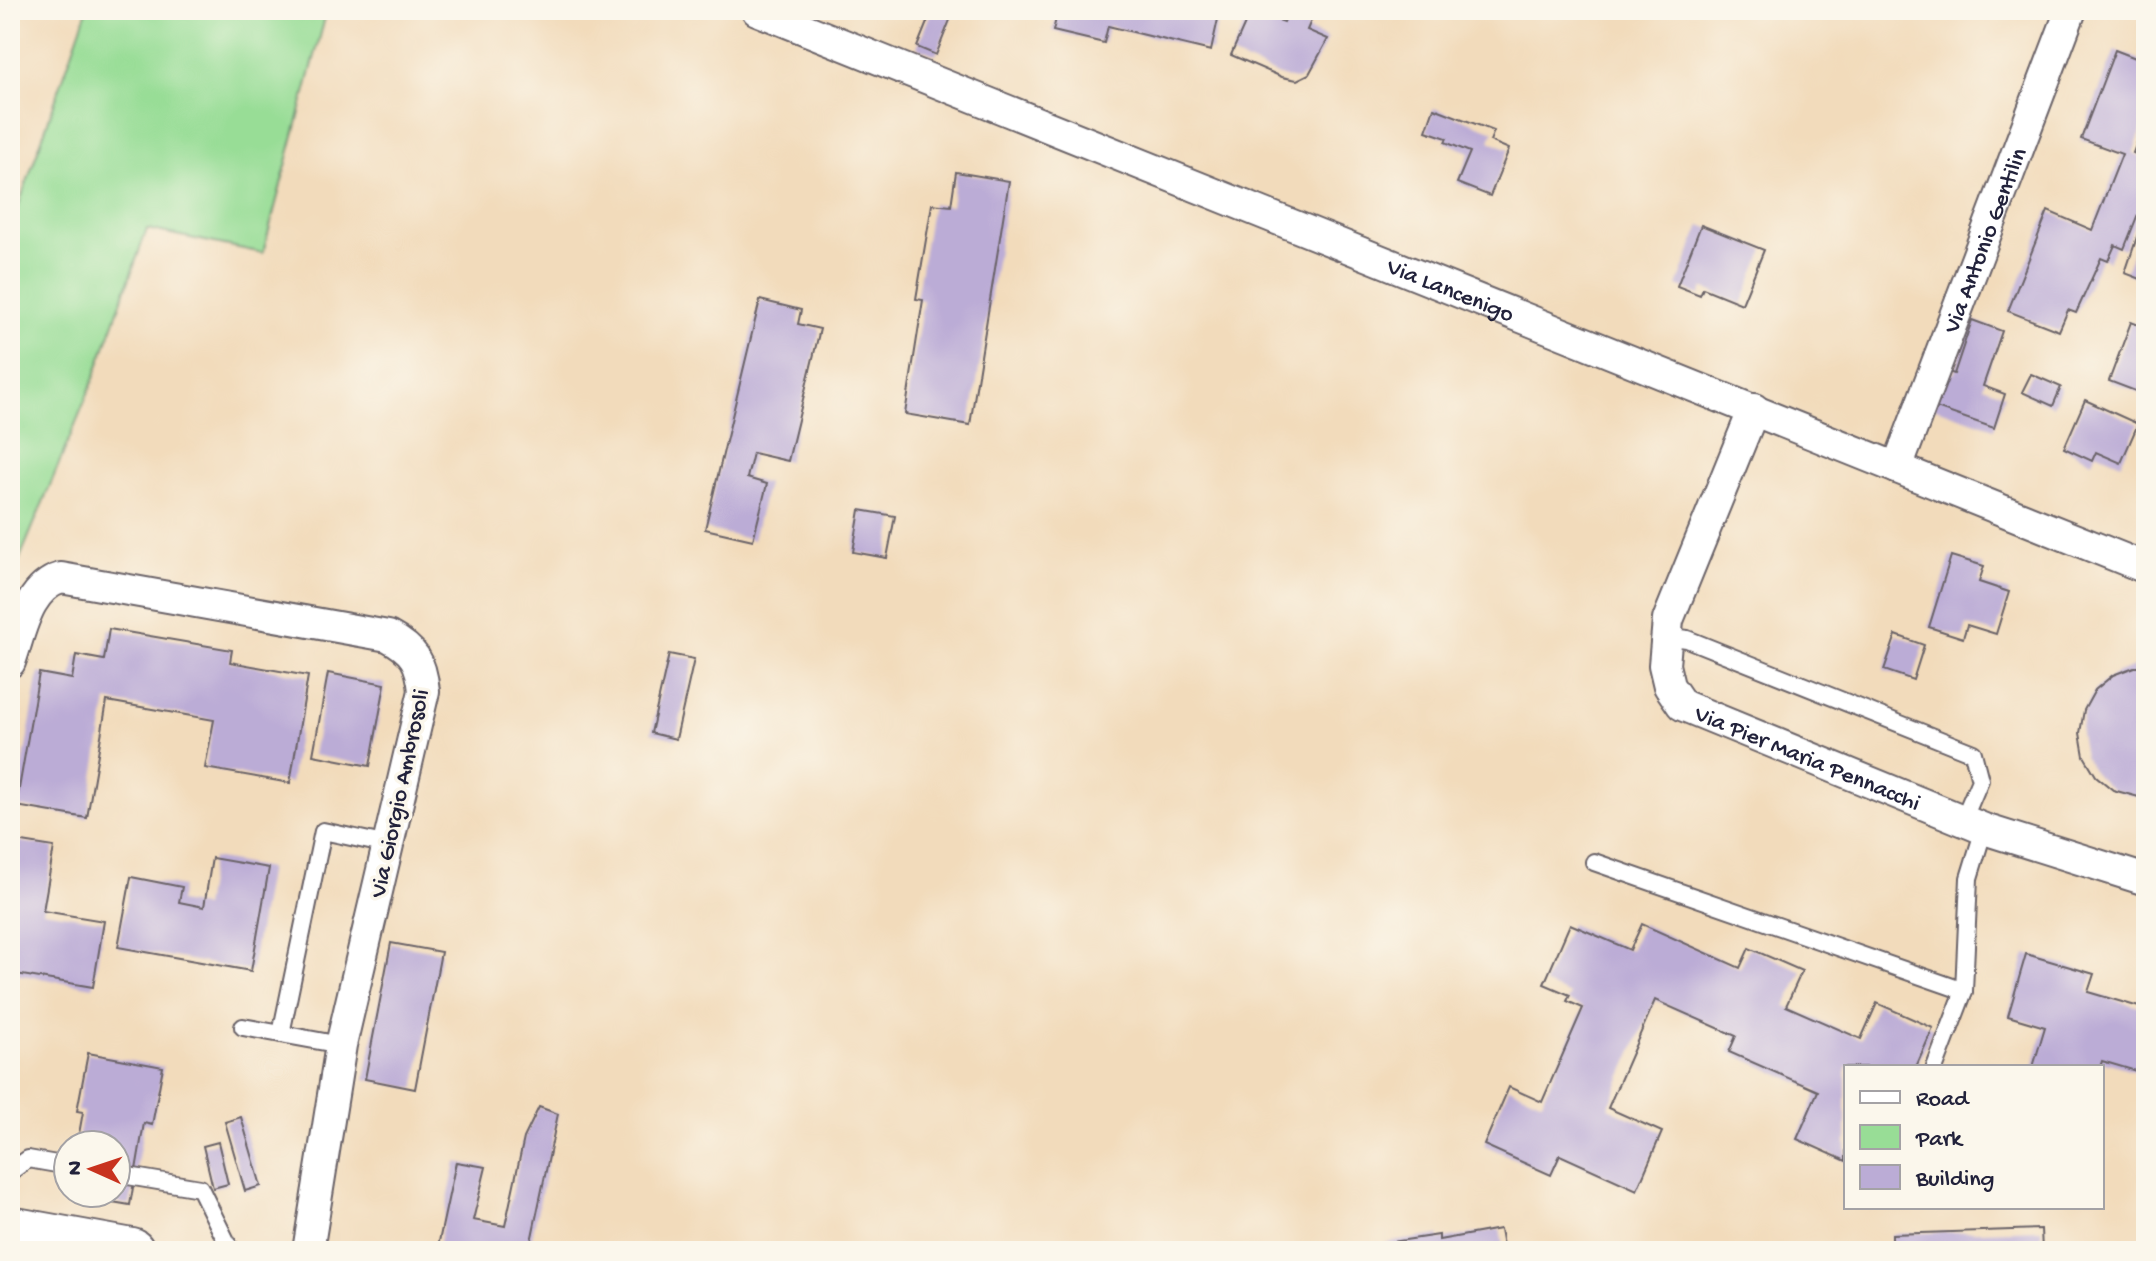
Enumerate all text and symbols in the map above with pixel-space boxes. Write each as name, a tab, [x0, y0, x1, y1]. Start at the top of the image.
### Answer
street label: Via Antonio Gentilin	[1938, 144, 2036, 339]
street label: Via Lancenigo	[1381, 253, 1518, 331]
street label: Via Giorgio Ambrosoli	[365, 687, 438, 902]
street label: Via Pier Maria Pennacchi	[1689, 700, 1924, 819]
legend	[1844, 1065, 2104, 1209]
text: Road	[1916, 1086, 1970, 1115]
text: Park	[1915, 1126, 1964, 1155]
north arrow	[52, 1129, 132, 1209]
text: N	[63, 1160, 89, 1176]
text: Building	[1915, 1166, 1994, 1195]

